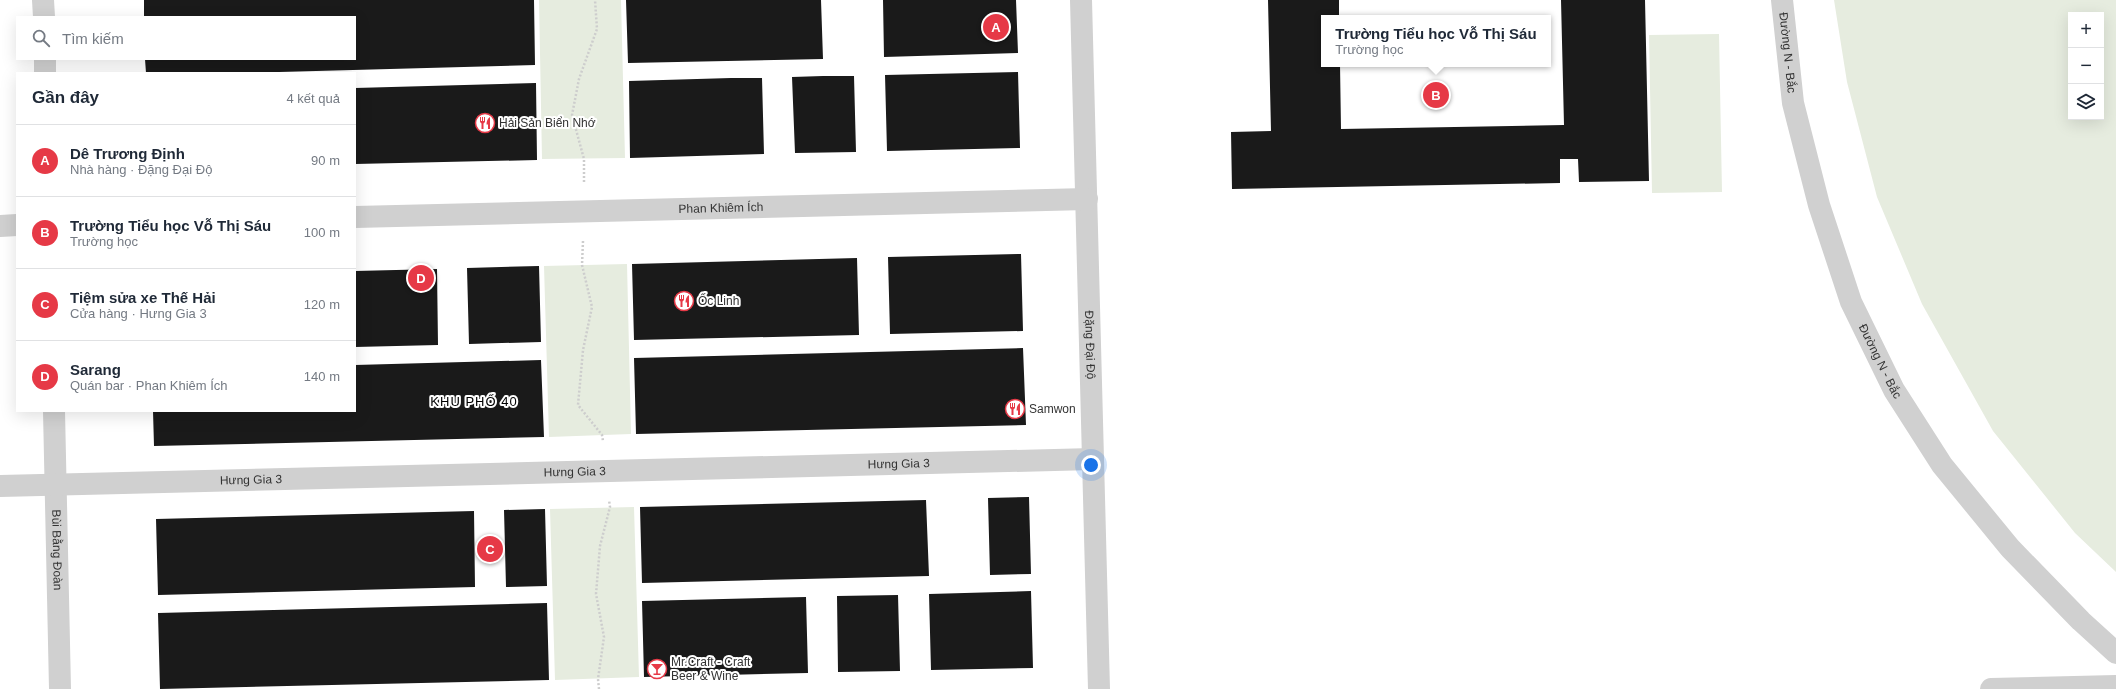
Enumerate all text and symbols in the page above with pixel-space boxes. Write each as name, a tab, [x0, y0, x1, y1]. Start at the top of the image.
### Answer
street label: Đường N - Bắc	[1776, 11, 1799, 94]
pin: A	[983, 12, 1009, 42]
map controls	[2068, 12, 2104, 120]
button: +	[2068, 12, 2104, 48]
popup	[1321, 15, 1551, 67]
search box	[16, 16, 356, 60]
text: Trường Tiểu học Vỗ Thị Sáu	[1335, 25, 1537, 42]
icon: search	[30, 27, 52, 49]
text: Tìm kiếm	[62, 30, 124, 47]
text: Trường học	[1335, 42, 1403, 57]
button: −	[2068, 48, 2104, 84]
pin: B	[1423, 80, 1449, 110]
button: layers	[2068, 84, 2104, 120]
text: Gần đây	[32, 88, 99, 107]
text: 4 kết quả	[287, 91, 340, 106]
restaurant icon: Hải Sản Biển Nhớ	[474, 112, 496, 134]
place label: Hải Sản Biển Nhớ	[499, 116, 596, 130]
text: Dê Trương Định	[70, 145, 185, 162]
text: A	[40, 153, 50, 168]
text: 90 m	[311, 153, 340, 168]
text: Nhà hàng · Đặng Đại Độ	[70, 162, 212, 177]
street label: Phan Khiêm Ích	[678, 199, 763, 216]
text: Trường Tiểu học Vỗ Thị Sáu	[70, 217, 271, 234]
text: B	[40, 225, 50, 240]
text: 100 m	[304, 225, 340, 240]
text: Trường học	[70, 234, 138, 249]
pin: D	[408, 263, 434, 293]
text: Tiệm sửa xe Thế Hải	[70, 289, 216, 306]
restaurant icon: Ốc Linh	[673, 290, 695, 312]
place label: Ốc Linh	[698, 293, 739, 308]
text: C	[40, 297, 50, 312]
text: 120 m	[304, 297, 340, 312]
text: Cửa hàng · Hưng Gia 3	[70, 306, 207, 321]
street label: Đặng Đại Độ	[1082, 310, 1098, 380]
street label: Đường N - Bắc	[1856, 322, 1905, 401]
text: Sarang	[70, 361, 121, 378]
text: D	[40, 369, 50, 384]
text: 140 m	[304, 369, 340, 384]
text: Quán bar · Phan Khiêm Ích	[70, 378, 228, 393]
district label: KHU PHỐ 40	[430, 394, 518, 409]
restaurant icon: Samwon	[1004, 398, 1026, 420]
place label: Samwon	[1029, 402, 1076, 416]
your location	[1081, 455, 1101, 475]
street label: Hưng Gia 3	[867, 456, 930, 472]
street label: Hưng Gia 3	[544, 464, 606, 480]
street label: Hưng Gia 3	[220, 472, 282, 488]
street label: Bùi Bằng Đoàn	[49, 509, 65, 591]
pin: C	[477, 534, 503, 564]
place label: Mr.Craft - Craft Beer & Wine	[671, 655, 751, 683]
bar icon: Mr.Craft - Craft Beer & Wine	[646, 658, 668, 680]

